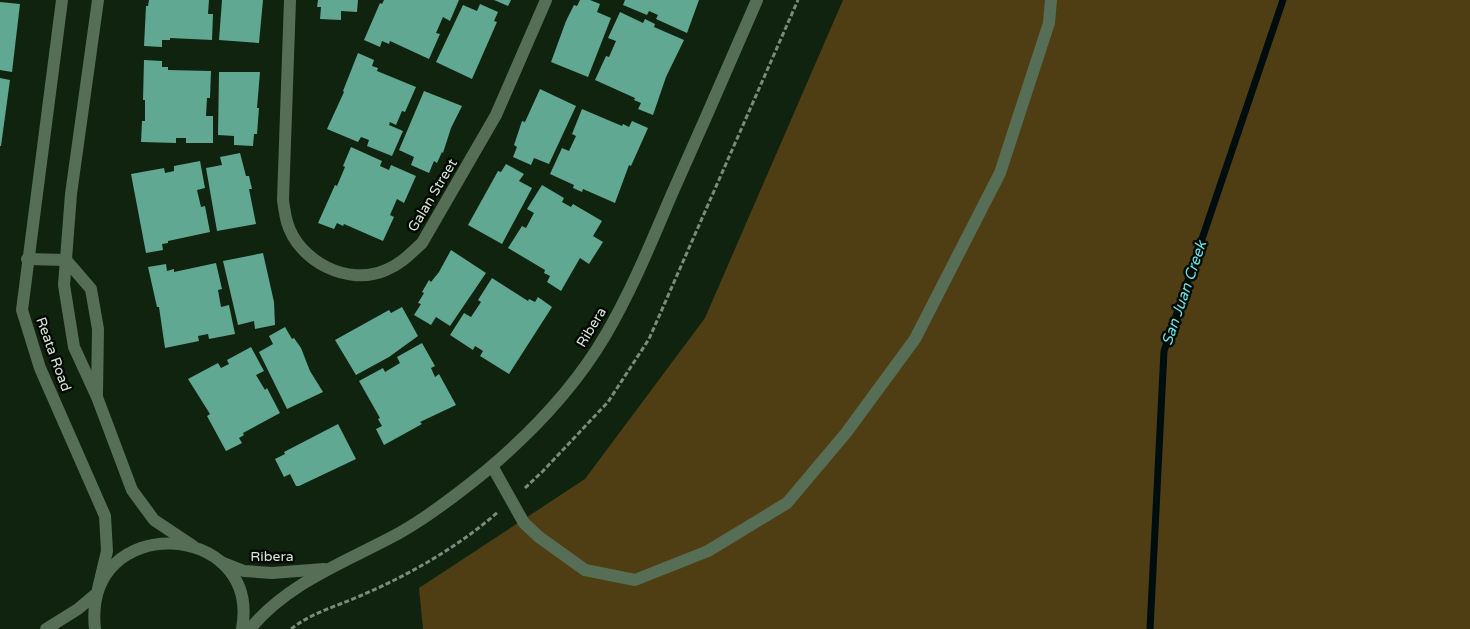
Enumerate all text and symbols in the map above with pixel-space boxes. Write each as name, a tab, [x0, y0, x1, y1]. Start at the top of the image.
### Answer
street label: Galan Street	[404, 155, 461, 235]
water label: San Juan Creek	[1158, 237, 1211, 348]
street label: Ribera	[573, 304, 610, 350]
street label: Reata Road	[32, 315, 75, 394]
street label: Ribera	[250, 548, 294, 565]

